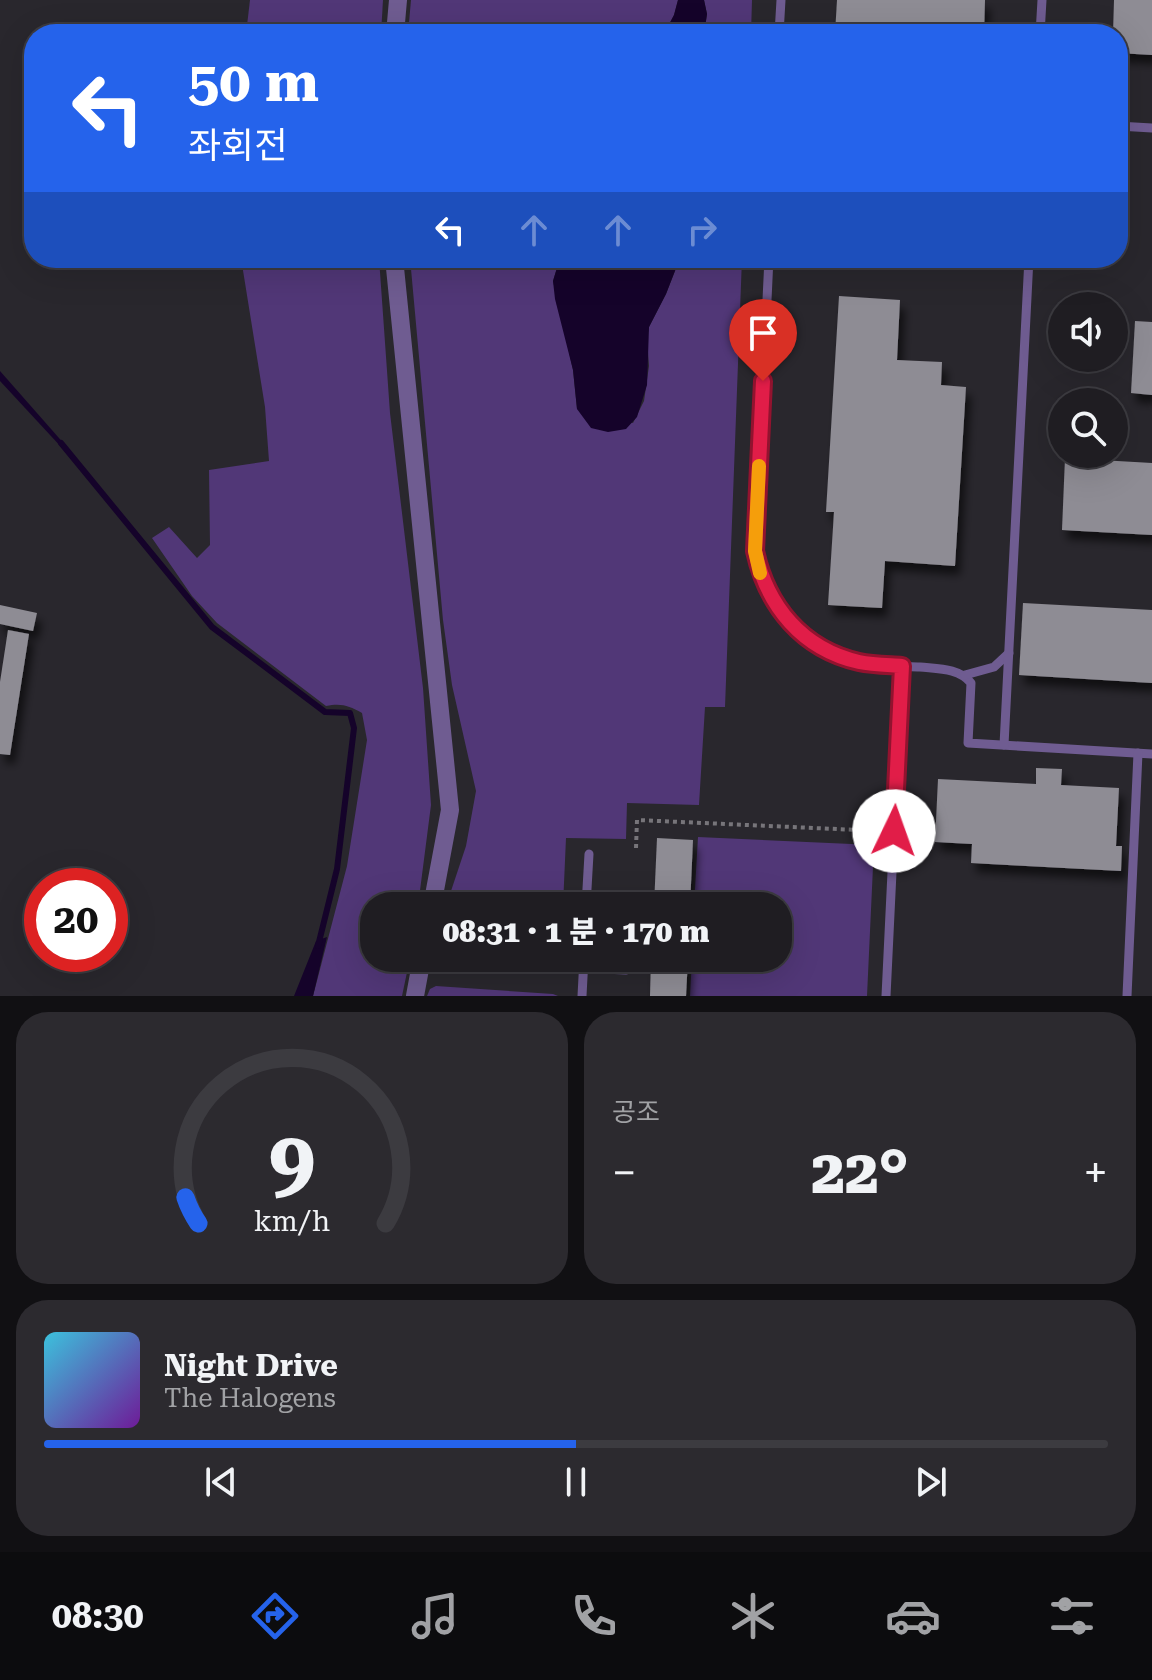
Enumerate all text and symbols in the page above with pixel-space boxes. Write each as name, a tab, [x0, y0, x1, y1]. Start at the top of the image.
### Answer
text: 50 m	[188, 49, 319, 115]
icon: left	[56, 56, 160, 160]
text: 좌회전	[188, 125, 287, 167]
icon: left	[428, 208, 472, 252]
icon: ahead	[512, 208, 556, 252]
icon: ahead	[596, 208, 640, 252]
icon: right	[680, 208, 724, 252]
map controls	[1048, 292, 1128, 468]
button: sound	[1048, 292, 1128, 372]
pin	[729, 299, 797, 381]
icon: arrive	[741, 311, 785, 355]
button: search	[1048, 388, 1128, 468]
position arrow	[852, 789, 936, 873]
speed limit sign: 20	[24, 868, 128, 972]
text: 08:31 · 1 분 · 170 m	[443, 914, 709, 949]
text: 공조	[612, 1097, 660, 1127]
text: 9	[269, 1113, 315, 1210]
text: 22°	[811, 1137, 909, 1208]
text: −	[612, 1147, 637, 1199]
text: +	[1083, 1147, 1108, 1199]
text: km/h	[254, 1204, 330, 1238]
text: Night Drive	[164, 1348, 338, 1383]
text: The Halogens	[164, 1383, 336, 1413]
icon: previous	[199, 1460, 243, 1504]
icon: pause	[554, 1460, 598, 1504]
icon: next	[909, 1460, 953, 1504]
icon: directions	[247, 1588, 303, 1644]
icon: music	[407, 1588, 463, 1644]
icon: phone	[566, 1588, 622, 1644]
icon: climate	[725, 1588, 781, 1644]
icon: car	[885, 1588, 941, 1644]
icon: filters	[1044, 1588, 1100, 1644]
text: 08:30	[52, 1595, 144, 1637]

